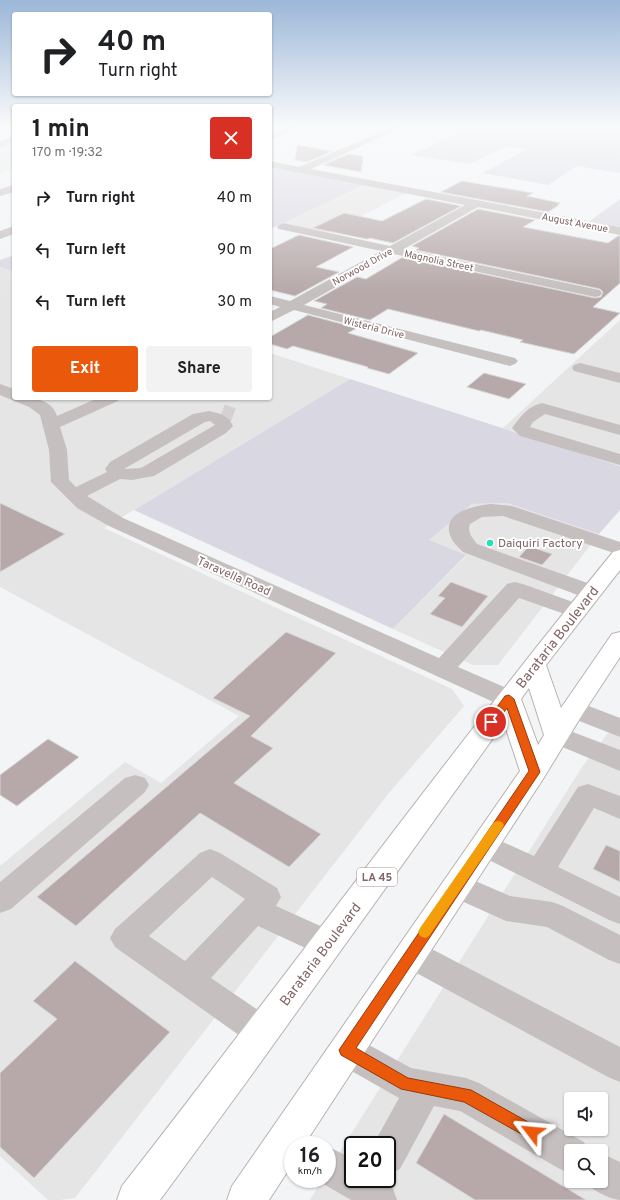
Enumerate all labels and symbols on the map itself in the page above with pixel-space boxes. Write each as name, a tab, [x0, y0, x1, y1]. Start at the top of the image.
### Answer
street label: August Avenue	[540, 211, 609, 236]
street label: Norwood Drive	[330, 245, 395, 289]
street label: Magnolia Street	[403, 248, 475, 275]
street label: Wisteria Drive	[342, 315, 405, 342]
place label: Daiquiri Factory	[498, 536, 583, 552]
marker: Daiquiri Factory	[485, 538, 495, 548]
street label: Taravella Road	[194, 554, 273, 600]
street label: Barataria Boulevard	[513, 584, 603, 692]
pin	[474, 705, 508, 739]
road number: LA 45	[357, 868, 397, 886]
street label: Barataria Boulevard	[277, 900, 366, 1010]
position arrow	[511, 1111, 553, 1153]
speed limit sign: 20	[344, 1136, 396, 1188]

